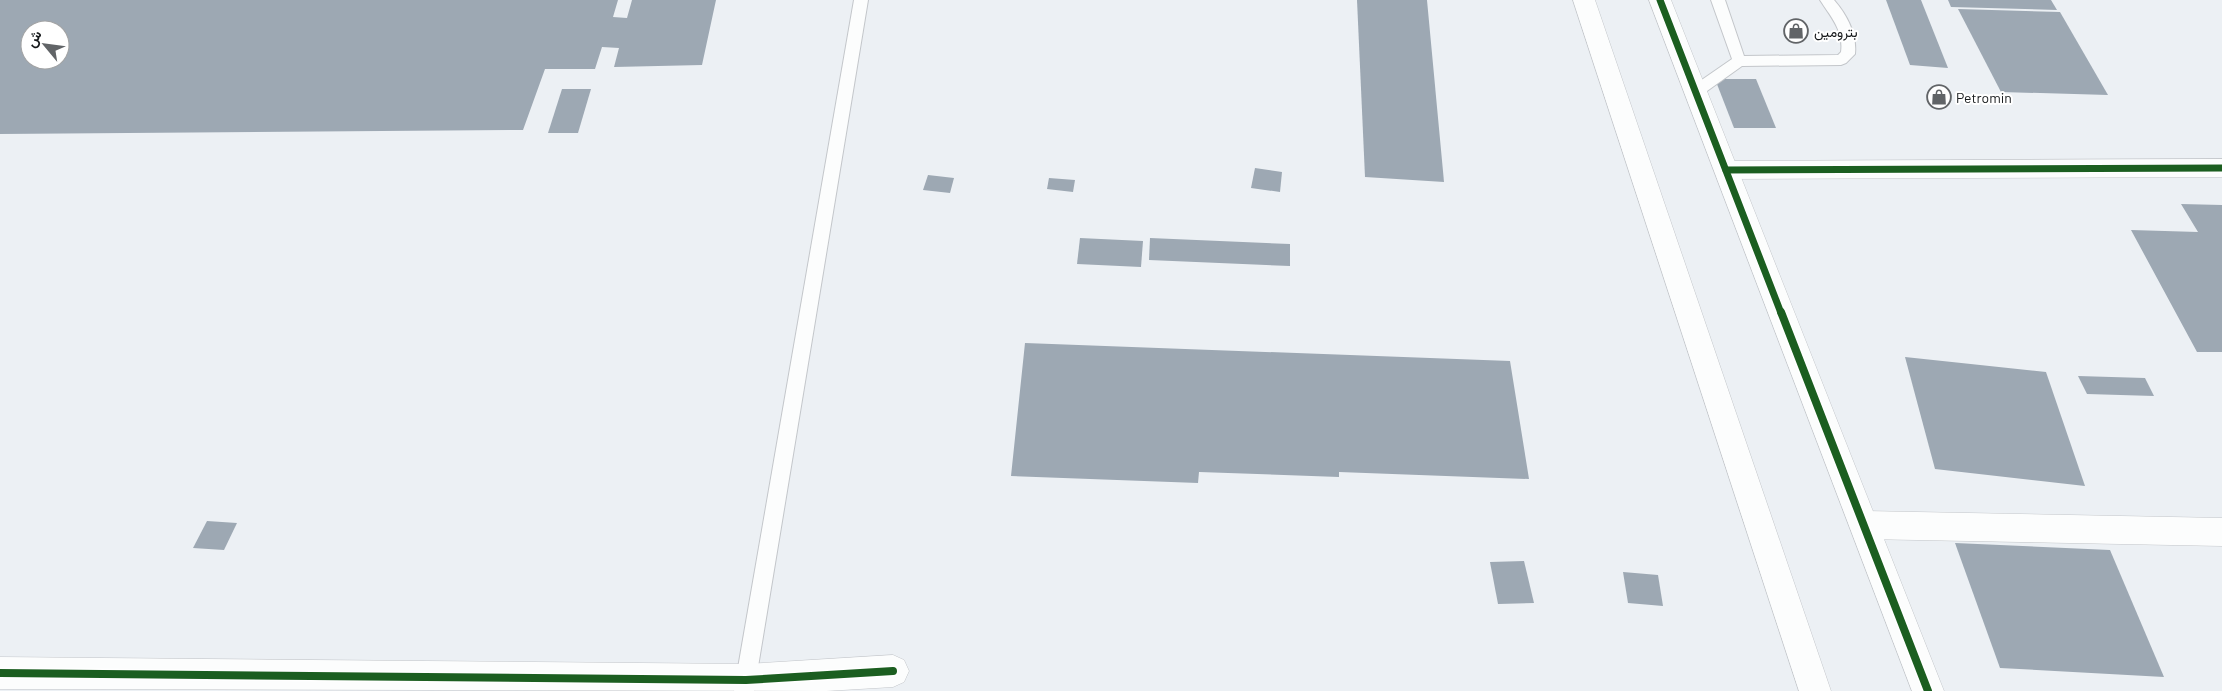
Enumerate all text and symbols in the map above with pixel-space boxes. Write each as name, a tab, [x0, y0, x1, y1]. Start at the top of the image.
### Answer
shop icon: بترومين	[1783, 18, 1809, 44]
north arrow	[20, 20, 70, 70]
place label: بترومين	[1814, 23, 1858, 41]
text: ش	[22, 27, 46, 50]
shop icon: Petromin	[1926, 84, 1952, 110]
place label: Petromin	[1956, 89, 2012, 106]

